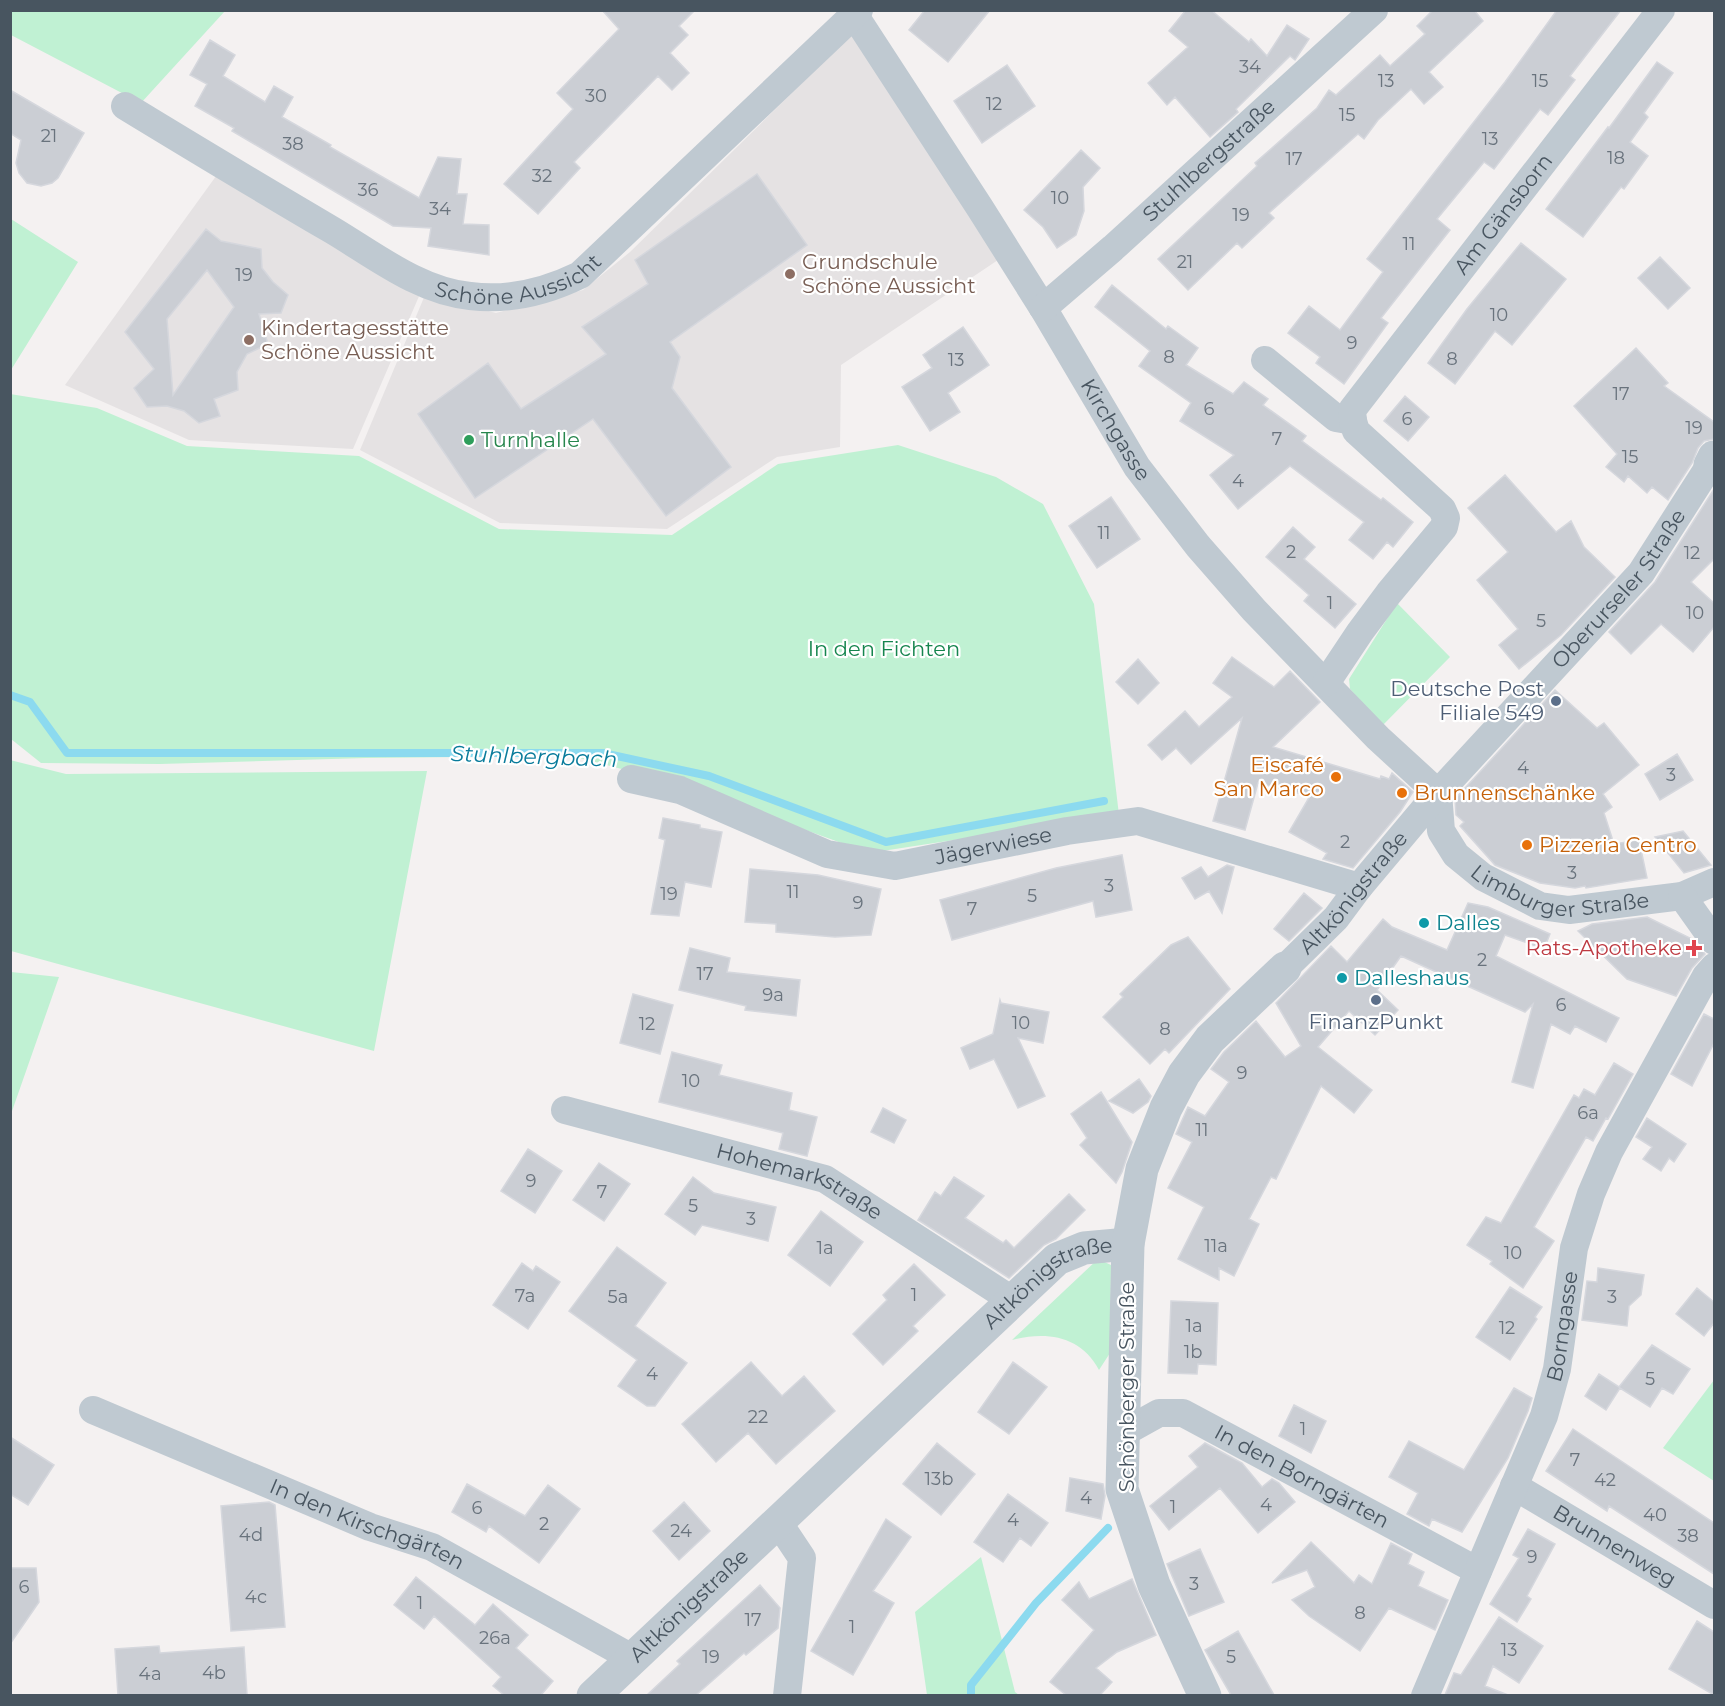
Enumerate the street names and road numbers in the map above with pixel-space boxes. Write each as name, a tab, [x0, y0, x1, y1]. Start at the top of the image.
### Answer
street label: Stuhlbergstraße	[1137, 94, 1280, 227]
street label: Am Gänsborn	[1448, 148, 1557, 279]
street label: Schöne Aussicht	[432, 249, 606, 309]
street label: Kirchgasse	[1076, 374, 1156, 486]
street label: Oberurseler Straße	[1546, 504, 1691, 673]
street label: Jägerwiese	[932, 821, 1054, 870]
street label: Altkönigstraße	[1294, 826, 1413, 959]
street label: Limburger Straße	[1466, 859, 1650, 922]
street label: Hohemarkstraße	[714, 1138, 887, 1225]
street label: Altkönigstraße	[978, 1232, 1113, 1334]
street label: Borngasse	[1541, 1269, 1583, 1384]
street label: Schönberger Straße	[1114, 1282, 1139, 1492]
street label: In den Borngärten	[1210, 1419, 1394, 1533]
street label: In den Kirschgärten	[266, 1473, 469, 1575]
street label: Brunnenweg	[1549, 1499, 1681, 1592]
street label: Altkönigstraße	[624, 1543, 753, 1667]

